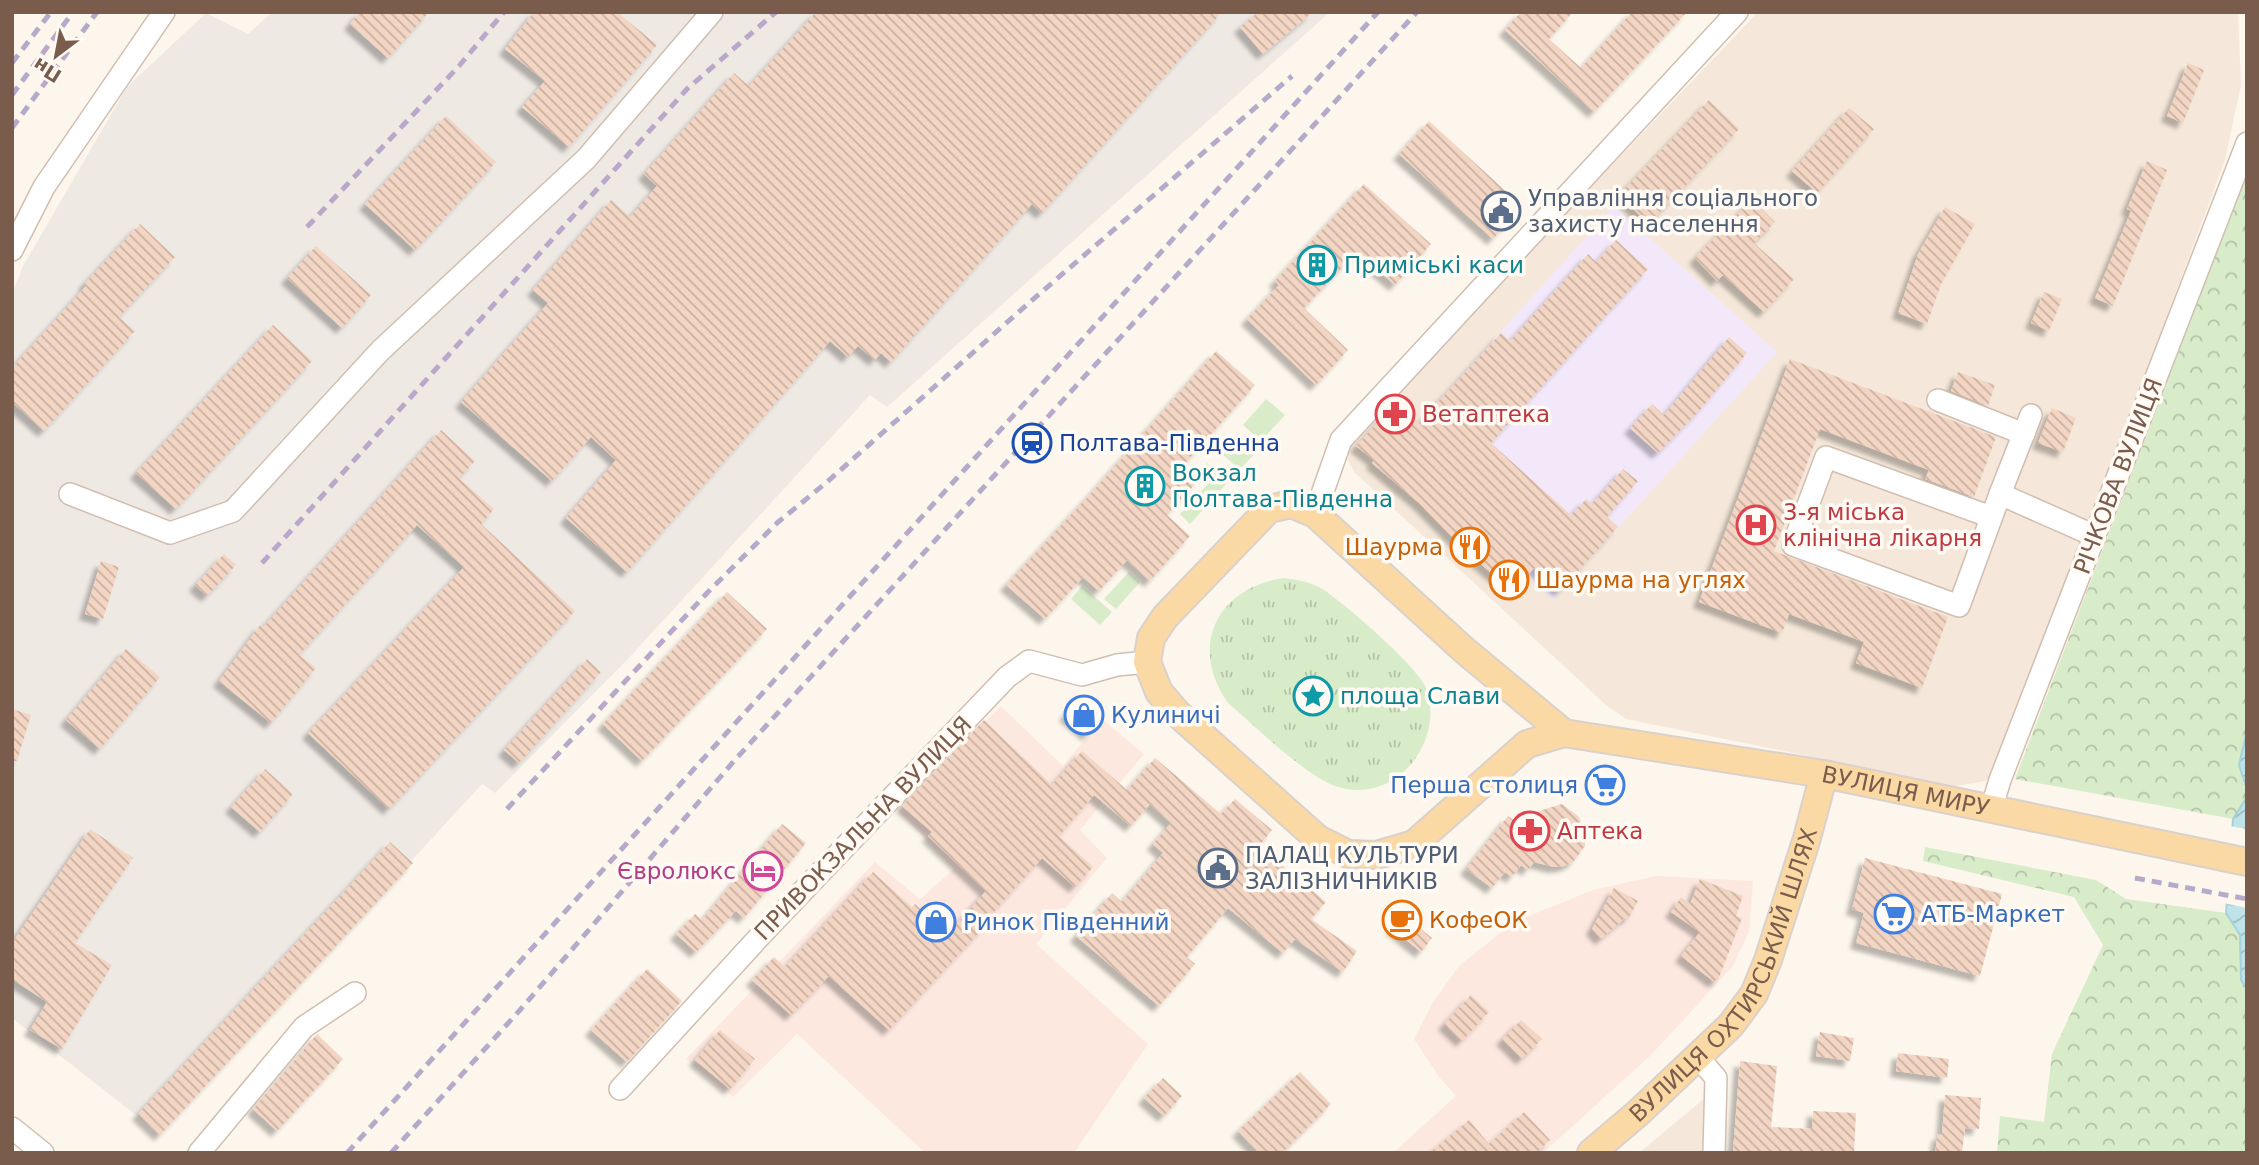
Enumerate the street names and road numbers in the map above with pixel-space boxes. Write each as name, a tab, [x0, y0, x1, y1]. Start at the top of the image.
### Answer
street label: РІЧКОВА ВУЛИЦЯ	[2069, 374, 2167, 578]
street label: ПРИВОКЗАЛЬНА ВУЛИЦЯ	[749, 711, 977, 945]
street label: ВУЛИЦЯ МИРУ	[1819, 761, 1992, 821]
street label: ВУЛИЦЯ ОХТИРСЬКИЙ ШЛЯХ	[1624, 825, 1822, 1127]

